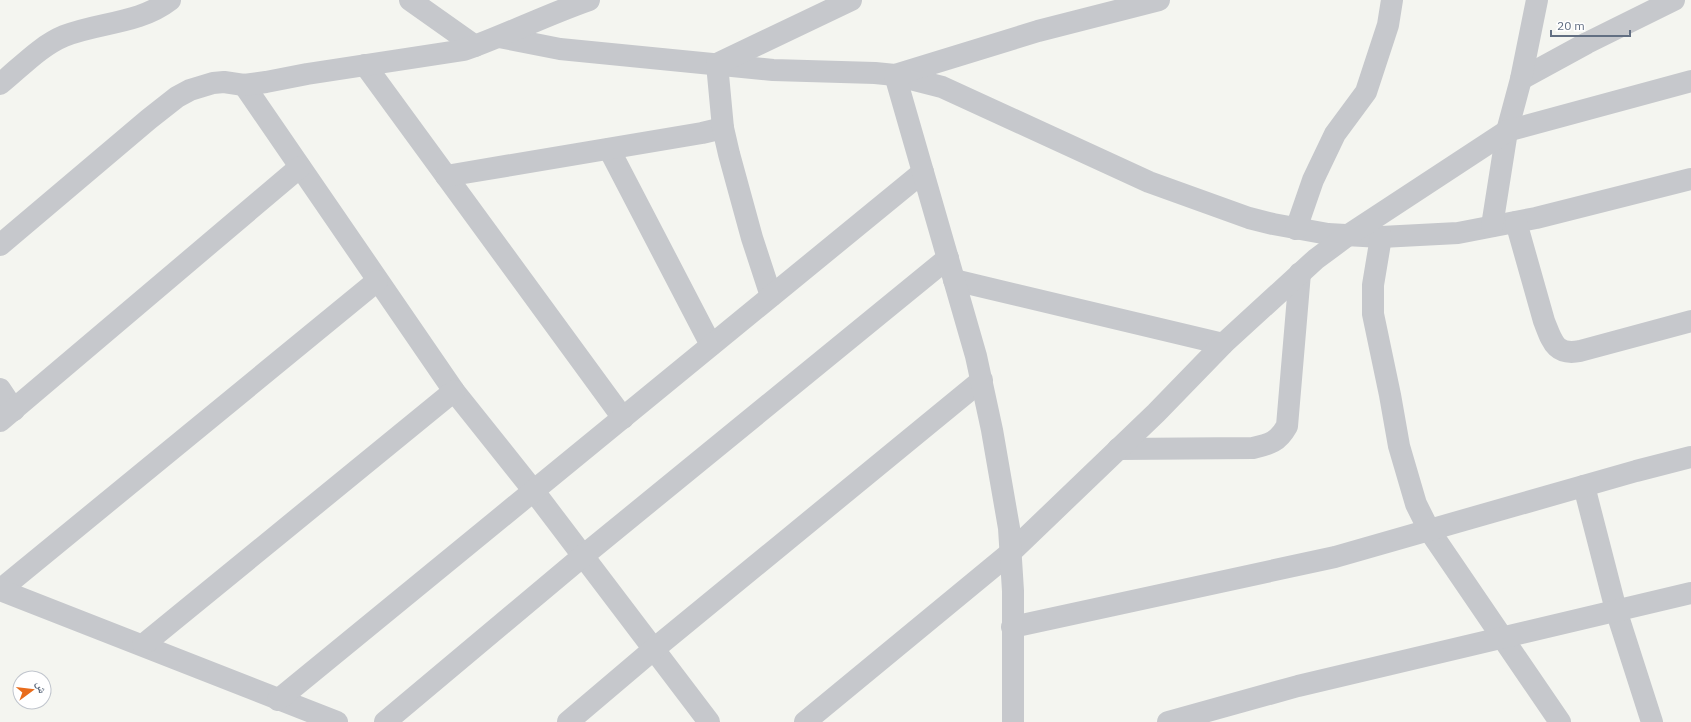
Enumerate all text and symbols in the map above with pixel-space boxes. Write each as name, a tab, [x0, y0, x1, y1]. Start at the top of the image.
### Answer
scale bar	[1551, 12, 1630, 38]
text: 20 m	[1557, 18, 1585, 33]
north arrow	[12, 670, 52, 710]
text: ش	[32, 680, 50, 695]

